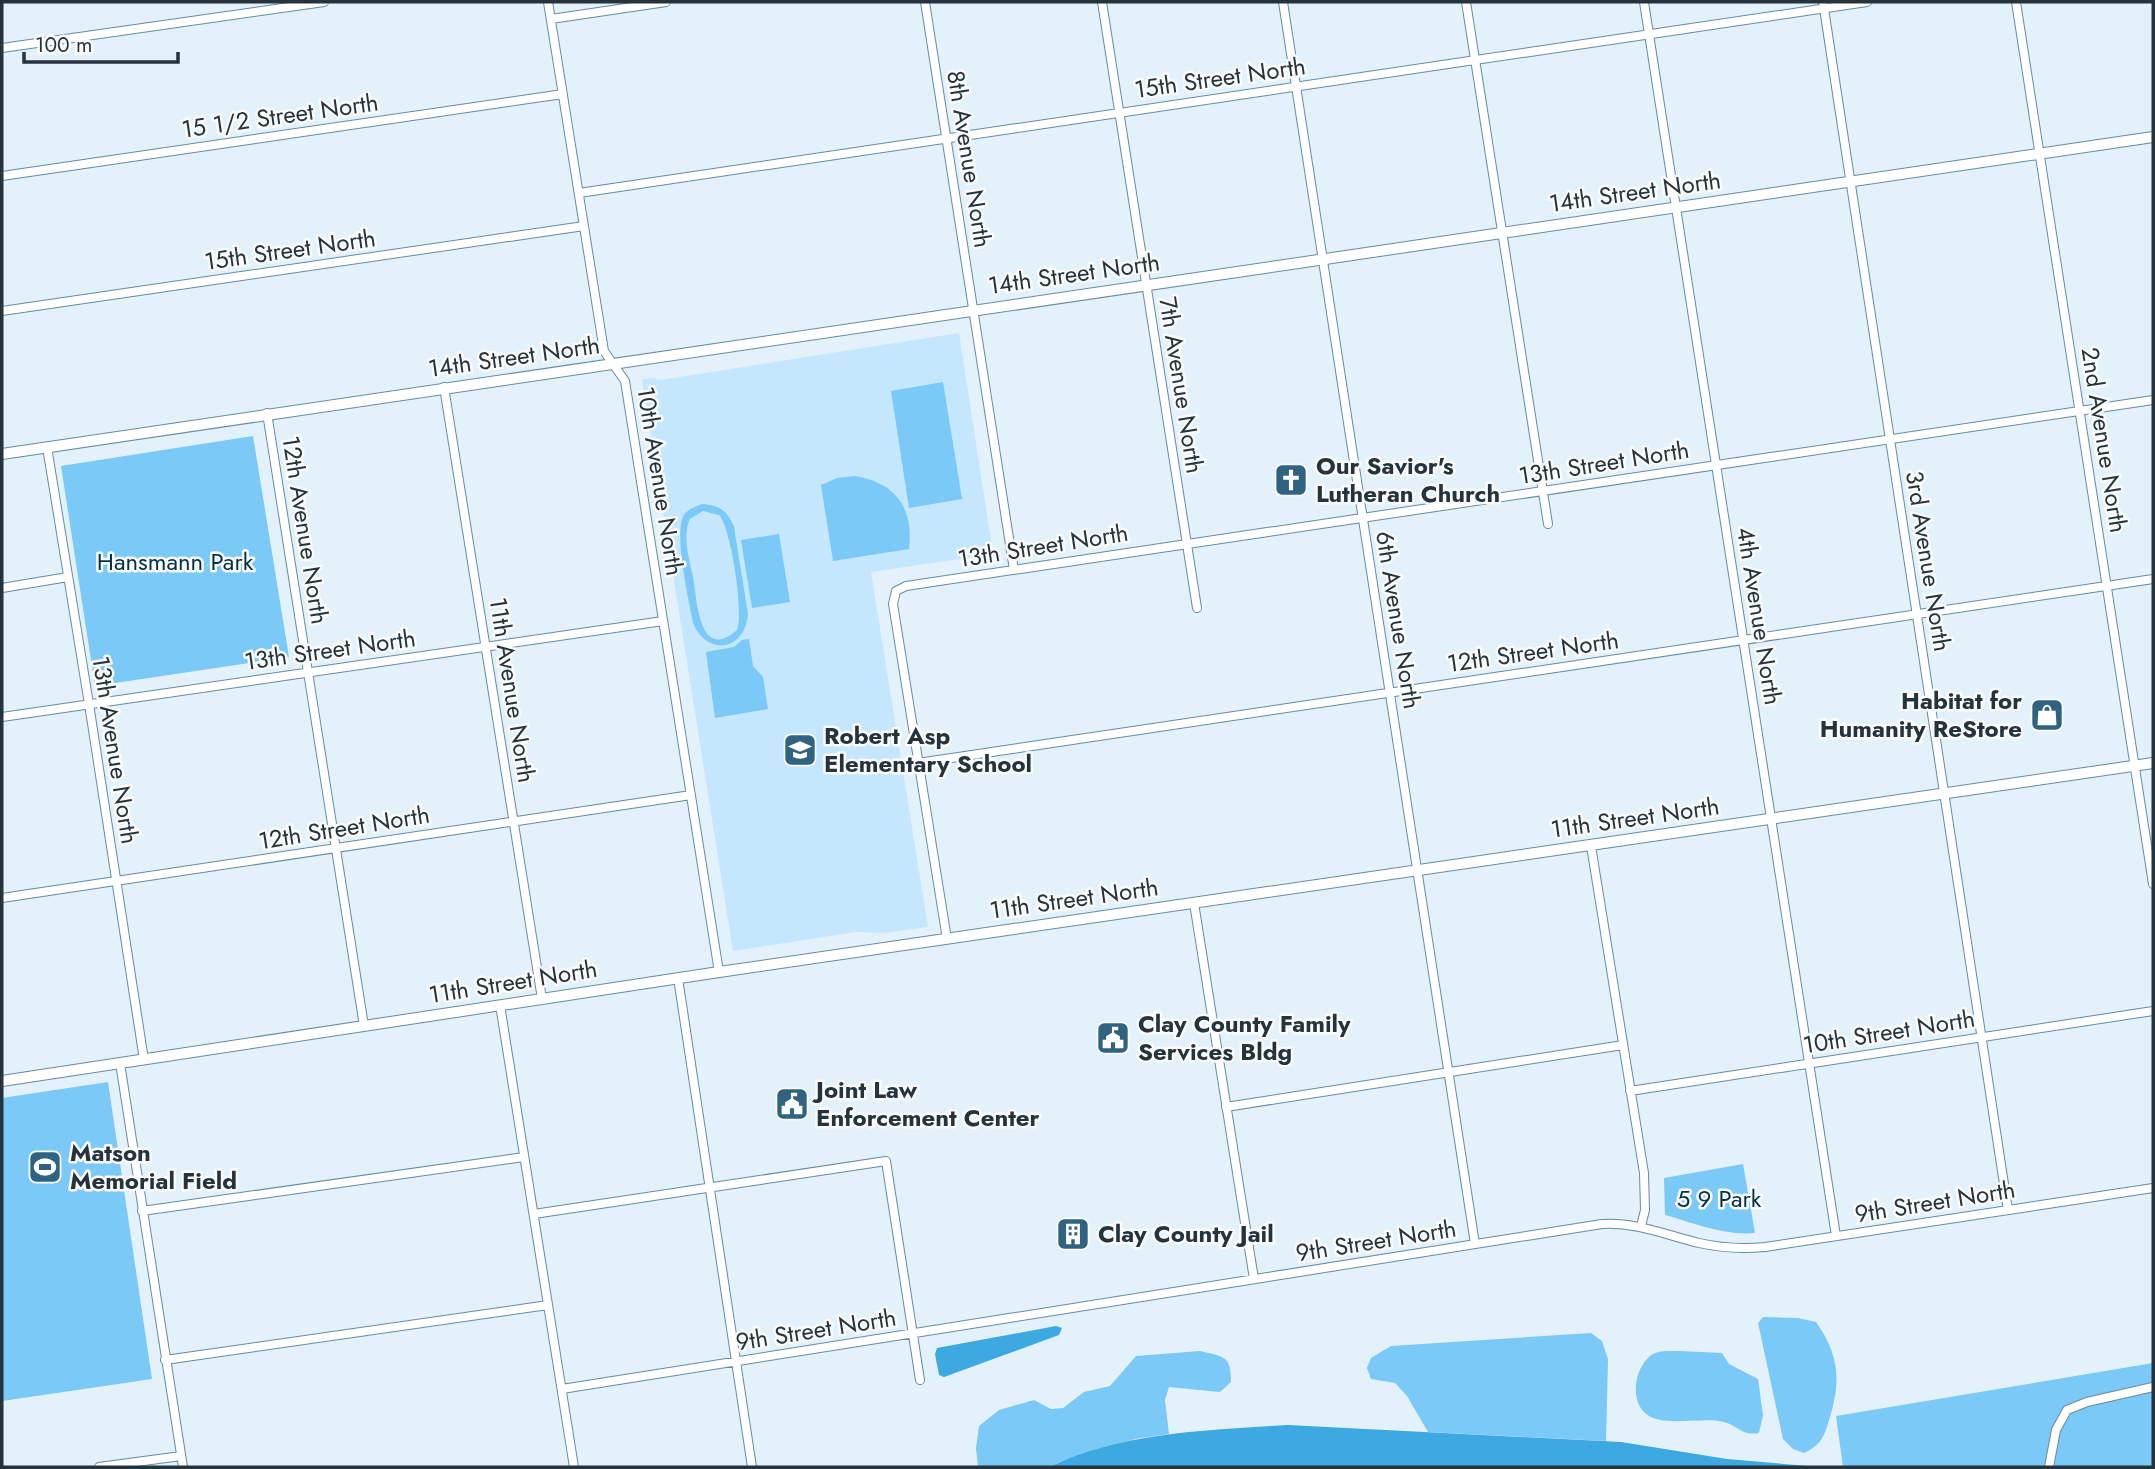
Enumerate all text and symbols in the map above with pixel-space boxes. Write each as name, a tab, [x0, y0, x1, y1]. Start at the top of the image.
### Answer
scale bar	[24, 21, 178, 65]
text: 100 m	[35, 30, 92, 60]
street label: 15th Street North	[1132, 48, 1308, 107]
street label: 8th Avenue North	[938, 68, 1001, 250]
street label: 15 1/2 Street North	[179, 84, 381, 147]
street label: 14th Street North	[1547, 162, 1723, 221]
street label: 15th Street North	[202, 220, 378, 279]
street label: 14th Street North	[986, 244, 1162, 303]
street label: 7th Avenue North	[1150, 294, 1213, 476]
street label: 14th Street North	[426, 327, 602, 386]
street label: 2nd Avenue North	[2073, 345, 2136, 535]
street label: 10th Avenue North	[628, 384, 693, 578]
street label: 13th Street North	[1516, 432, 1692, 493]
street label: 12th Avenue North	[273, 433, 338, 627]
place label: Our Savior's Lutheran Church	[1316, 448, 1500, 511]
church icon: Our Savior's Lutheran Church	[1272, 461, 1310, 499]
street label: 3rd Avenue North	[1897, 468, 1960, 654]
street label: 13th Street North	[955, 515, 1131, 576]
street label: 4th Avenue North	[1728, 524, 1791, 707]
street label: 6th Avenue North	[1367, 528, 1430, 711]
park label: Hansmann Park	[97, 544, 254, 579]
street label: 11th Avenue North	[481, 595, 544, 785]
street label: 13th Street North	[242, 620, 418, 679]
street label: 12th Street North	[1445, 622, 1621, 681]
street label: 13th Avenue North	[83, 653, 148, 846]
place label: Habitat for Humanity ReStore	[1820, 683, 2022, 746]
shop icon: Habitat for Humanity ReStore	[2028, 696, 2066, 734]
place label: Robert Asp Elementary School	[824, 718, 1032, 781]
school or university icon: Robert Asp Elementary School	[781, 731, 819, 769]
street label: 11th Street North	[1548, 788, 1722, 847]
street label: 12th Street North	[256, 797, 432, 858]
street label: 11th Street North	[987, 869, 1161, 928]
street label: 11th Street North	[426, 951, 600, 1012]
street label: 10th Street North	[1800, 1001, 1977, 1062]
place label: Clay County Family Services Bldg	[1138, 1006, 1351, 1069]
public building icon: Clay County Family Services Bldg	[1094, 1019, 1132, 1057]
place label: Joint Law Enforcement Center	[812, 1072, 1040, 1135]
public building icon: Joint Law Enforcement Center	[773, 1085, 811, 1123]
place label: Matson Memorial Field	[70, 1135, 237, 1198]
sports icon: Matson Memorial Field	[26, 1148, 64, 1186]
street label: 9th Street North	[1852, 1172, 2018, 1231]
park label: 5 9 Park	[1677, 1181, 1762, 1216]
street label: 9th Street North	[1293, 1211, 1459, 1270]
building icon: Clay County Jail	[1054, 1215, 1092, 1253]
place label: Clay County Jail	[1098, 1216, 1274, 1251]
street label: 9th Street North	[733, 1300, 899, 1359]

